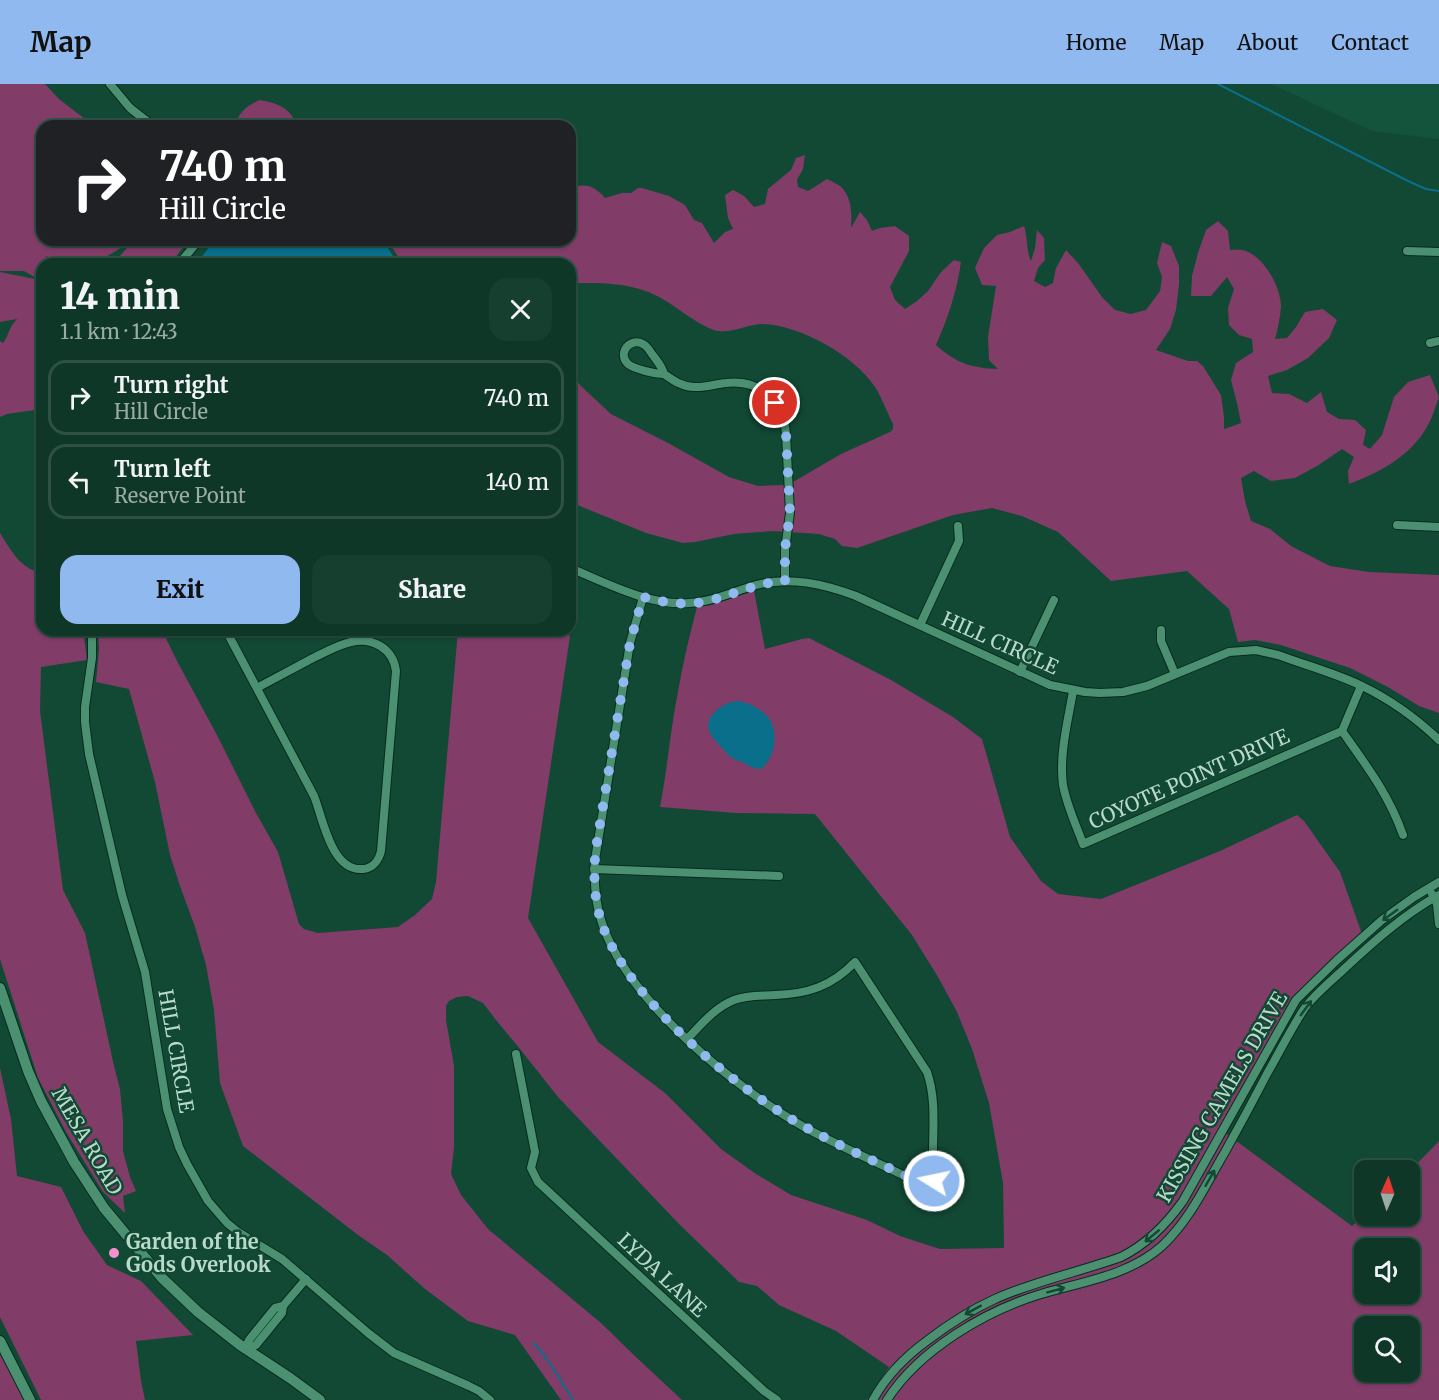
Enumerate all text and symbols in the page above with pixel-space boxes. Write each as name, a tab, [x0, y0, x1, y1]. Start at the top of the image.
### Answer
text: Map	[30, 24, 92, 60]
text: Home	[1066, 29, 1126, 56]
text: Map	[1159, 29, 1204, 56]
text: About	[1237, 29, 1298, 56]
text: Contact	[1331, 29, 1409, 56]
text: 740 m	[159, 140, 286, 192]
icon: right	[60, 144, 138, 222]
text: Hill Circle	[159, 192, 286, 226]
text: 14 min	[60, 274, 180, 319]
button: close	[489, 278, 552, 341]
text: 1.1 km · 12:43	[60, 319, 178, 344]
text: Turn right	[114, 371, 228, 399]
pin	[749, 377, 800, 428]
icon: right	[63, 381, 96, 414]
text: 740 m	[484, 384, 549, 412]
icon: arrive	[758, 386, 791, 419]
text: Hill Circle	[114, 399, 208, 424]
text: Turn left	[114, 455, 211, 483]
icon: left	[63, 465, 96, 498]
text: 140 m	[486, 468, 549, 496]
text: Reserve Point	[114, 483, 246, 508]
button: Exit	[60, 555, 300, 624]
button: Share	[312, 555, 552, 624]
street label: HILL CIRCLE	[938, 606, 1063, 680]
street label: COYOTE POINT DRIVE	[1085, 723, 1293, 834]
one-way arrow	[1383, 908, 1399, 921]
street label: HILL CIRCLE	[153, 987, 200, 1115]
street label: KISSING CAMELS DRIVE	[1151, 987, 1292, 1206]
one-way arrow	[1299, 1001, 1312, 1017]
street label: MESA ROAD	[47, 1083, 128, 1199]
position arrow	[902, 1149, 966, 1213]
north arrow	[1354, 1160, 1420, 1226]
map controls	[1354, 1160, 1420, 1382]
one-way arrow	[1204, 1170, 1216, 1187]
street label: LYDA LANE	[613, 1227, 712, 1322]
place label: Garden of the Gods Overlook	[126, 1229, 271, 1277]
one-way arrow	[1145, 1229, 1160, 1243]
button: sound	[1354, 1238, 1420, 1304]
marker: Garden of the Gods Overlook	[107, 1246, 121, 1260]
one-way arrow	[1046, 1284, 1065, 1295]
one-way arrow	[965, 1304, 982, 1316]
button: search	[1354, 1316, 1420, 1382]

